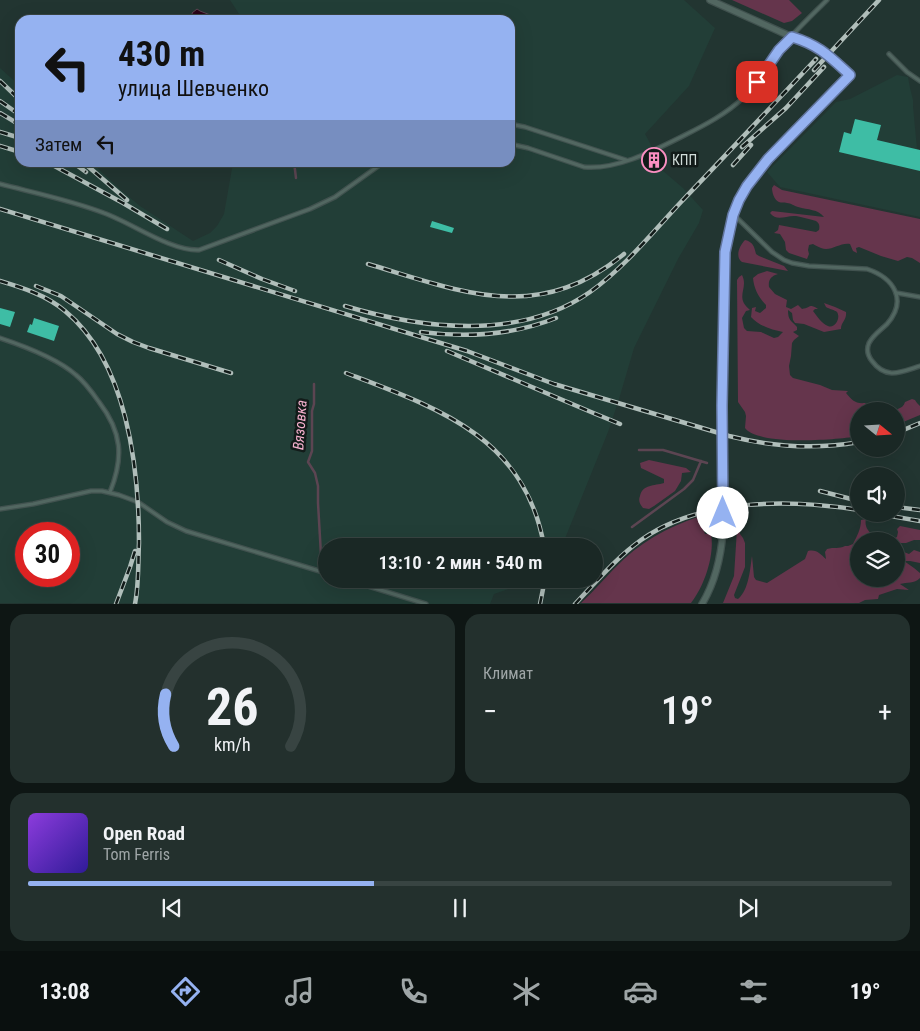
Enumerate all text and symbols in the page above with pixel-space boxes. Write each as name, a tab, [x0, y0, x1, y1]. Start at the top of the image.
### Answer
text: 430 m	[118, 34, 205, 75]
icon: left	[35, 35, 100, 100]
pin	[736, 61, 778, 103]
icon: arrive	[743, 68, 771, 96]
text: улица Шевченко	[118, 76, 269, 101]
icon: left	[92, 130, 120, 158]
text: Затем	[35, 133, 82, 156]
building icon: КПП	[641, 147, 667, 173]
place label: КПП	[672, 152, 697, 168]
water label: Вязовка	[289, 399, 311, 451]
north arrow	[850, 402, 905, 458]
map controls	[850, 402, 905, 587]
button: sound	[850, 467, 905, 522]
position arrow	[696, 486, 748, 538]
speed limit sign: 30	[15, 522, 80, 587]
button: layers	[850, 532, 905, 587]
text: 13:10 · 2 мин · 540 m	[379, 551, 542, 574]
text: Климат	[483, 664, 533, 683]
text: 26	[206, 677, 259, 738]
text: 19°	[661, 689, 714, 733]
text: −	[483, 695, 497, 728]
text: +	[878, 695, 892, 728]
text: km/h	[214, 734, 251, 755]
text: Open Road	[103, 822, 185, 845]
text: Tom Ferris	[103, 845, 170, 864]
icon: previous	[158, 894, 186, 922]
icon: pause	[446, 894, 474, 922]
icon: next	[734, 894, 762, 922]
icon: directions	[168, 974, 203, 1009]
icon: music	[282, 974, 317, 1009]
icon: phone	[396, 974, 431, 1009]
icon: climate	[509, 974, 544, 1009]
icon: car	[623, 974, 658, 1009]
icon: filters	[736, 974, 771, 1009]
text: 13:08	[39, 979, 90, 1004]
text: 19°	[850, 979, 881, 1004]

